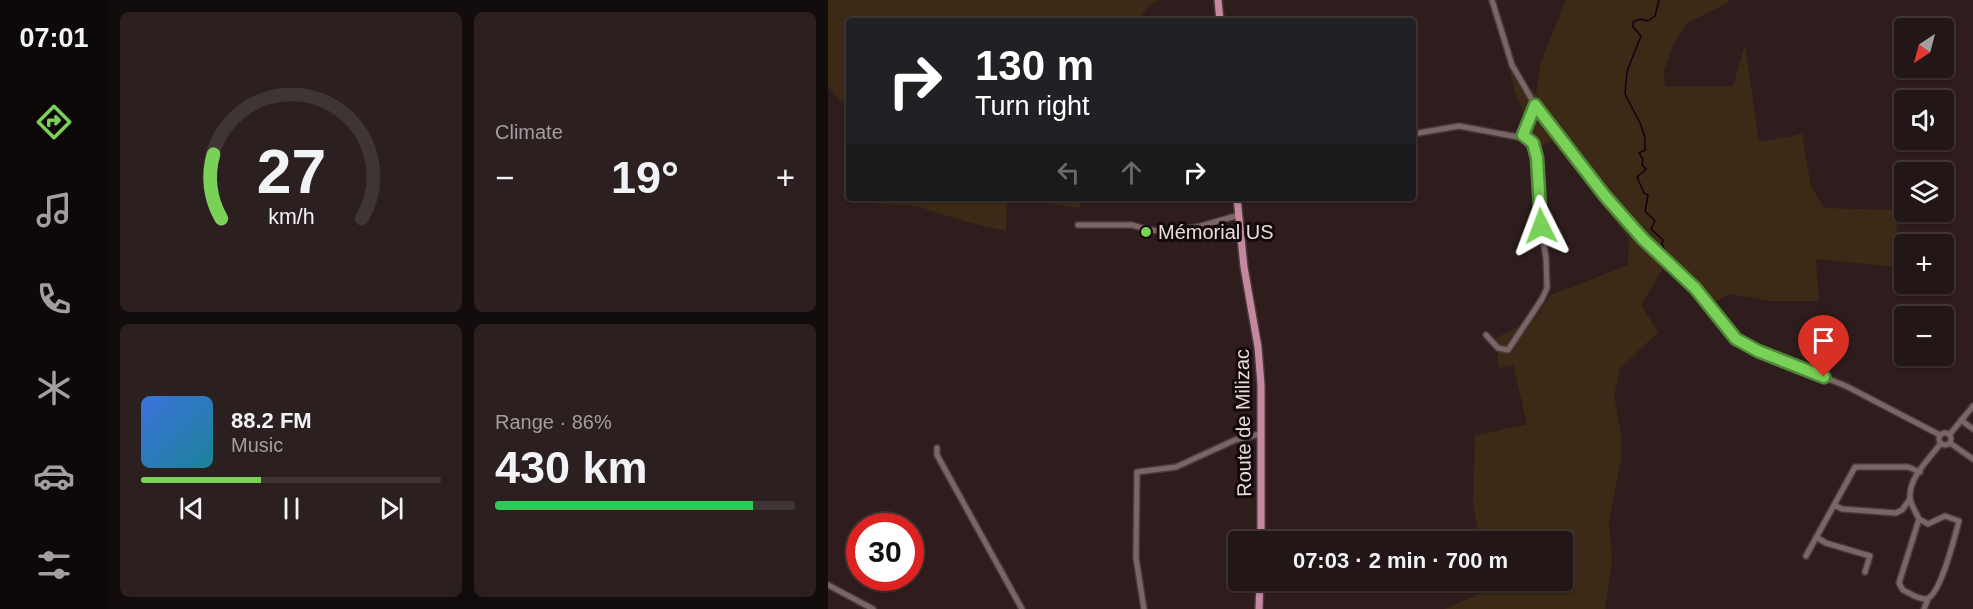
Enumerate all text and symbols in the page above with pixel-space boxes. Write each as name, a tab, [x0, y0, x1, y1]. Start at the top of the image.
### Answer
north arrow	[1894, 18, 1954, 78]
map controls	[1894, 18, 1954, 366]
text: 07:01	[19, 23, 89, 53]
icon: right	[876, 42, 954, 120]
text: 130 m	[975, 42, 1094, 89]
button: sound	[1894, 90, 1954, 150]
text: Turn right	[975, 91, 1090, 121]
icon: directions	[33, 101, 75, 143]
text: Climate	[495, 121, 563, 143]
text: 27	[256, 137, 326, 206]
text: 19°	[611, 152, 679, 203]
icon: left	[1052, 156, 1085, 189]
icon: ahead	[1115, 156, 1148, 189]
icon: right	[1178, 156, 1211, 189]
text: −	[495, 159, 514, 196]
text: +	[776, 159, 795, 196]
button: layers	[1894, 162, 1954, 222]
icon: music	[33, 189, 75, 231]
position arrow	[1509, 194, 1573, 258]
text: km/h	[268, 205, 314, 229]
place label: Mémorial US	[1158, 221, 1274, 243]
marker: Mémorial US	[1139, 225, 1153, 239]
button: +	[1894, 234, 1954, 294]
icon: phone	[33, 278, 75, 320]
button: −	[1894, 306, 1954, 366]
pin	[1798, 315, 1849, 377]
icon: arrive	[1807, 324, 1840, 357]
street label: Route de Milizac	[1231, 349, 1255, 497]
icon: climate	[33, 367, 75, 409]
text: 88.2 FM	[231, 408, 312, 433]
text: Range · 86%	[495, 411, 612, 433]
text: Music	[231, 434, 283, 456]
text: 430 km	[495, 442, 648, 493]
icon: car	[33, 455, 75, 497]
icon: previous	[175, 492, 208, 525]
icon: pause	[275, 492, 308, 525]
icon: next	[375, 492, 408, 525]
speed limit sign: 30	[846, 513, 924, 591]
icon: filters	[33, 544, 75, 586]
text: 07:03 · 2 min · 700 m	[1293, 548, 1508, 573]

